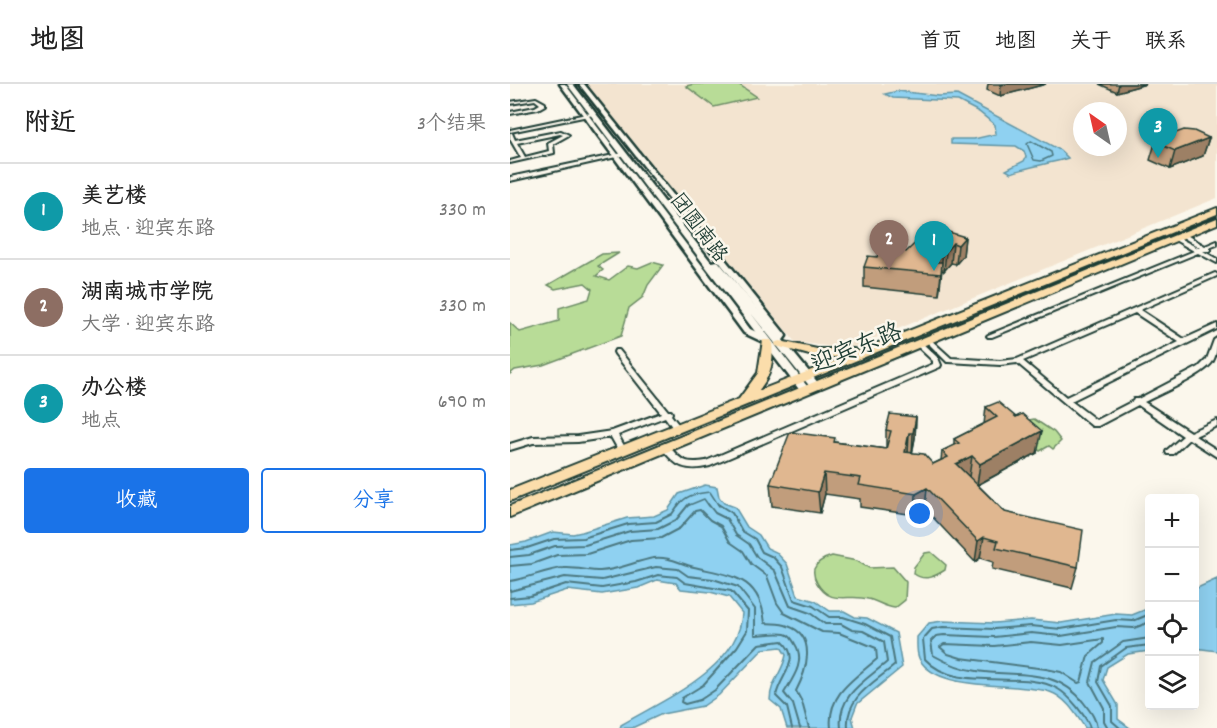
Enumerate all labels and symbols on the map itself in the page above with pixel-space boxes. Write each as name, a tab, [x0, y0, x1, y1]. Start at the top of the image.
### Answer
north arrow	[1073, 102, 1127, 156]
pin: 3	[1138, 109, 1178, 158]
street label: 团圆南路	[662, 188, 733, 270]
pin: 2	[870, 220, 908, 270]
pin: 1	[914, 222, 954, 271]
street label: 迎宾东路	[806, 316, 908, 384]
your location	[905, 499, 934, 528]

